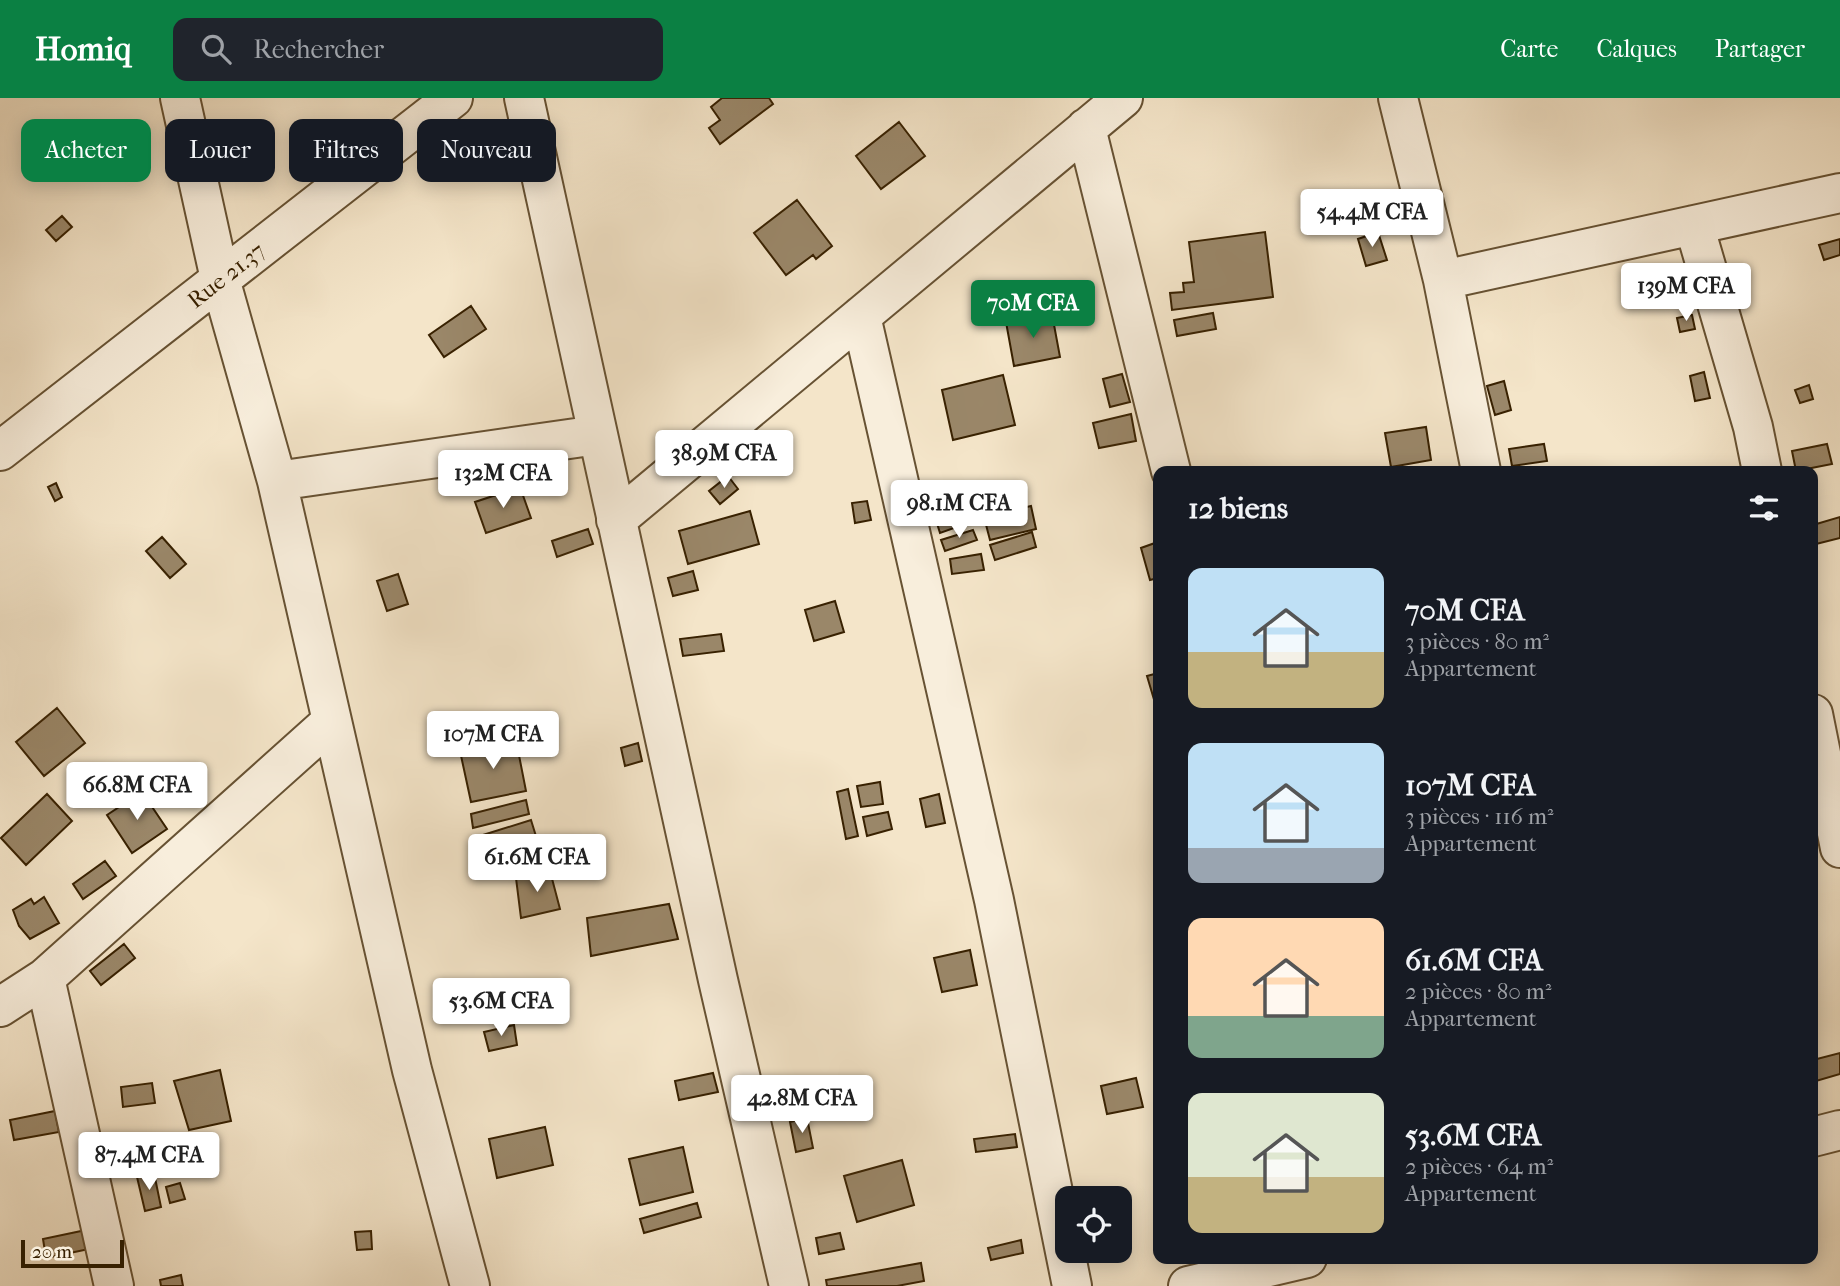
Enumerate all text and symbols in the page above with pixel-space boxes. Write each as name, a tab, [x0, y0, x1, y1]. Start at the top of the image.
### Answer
search box	[173, 18, 663, 81]
text: Homiq	[35, 30, 131, 69]
icon: search	[197, 30, 235, 68]
text: Rechercher	[253, 34, 384, 65]
text: Carte	[1500, 35, 1558, 63]
text: Calques	[1596, 35, 1677, 63]
text: Partager	[1715, 35, 1805, 63]
chip: Acheter	[21, 119, 151, 182]
chip: Louer	[165, 119, 275, 182]
chip: Filtres	[289, 119, 403, 182]
chip: Nouveau	[417, 119, 556, 182]
pin: 54.4M CFA	[1292, 190, 1452, 249]
text: 54.4M CFA	[1316, 198, 1428, 225]
street label: Rue 21.37	[182, 237, 270, 314]
pin: 139M CFA	[1614, 264, 1758, 323]
text: 139M CFA	[1637, 272, 1735, 299]
pin: 70M CFA	[968, 280, 1098, 340]
text: 70M CFA	[987, 289, 1079, 316]
pin: 38.9M CFA	[644, 430, 804, 490]
text: 38.9M CFA	[671, 439, 777, 466]
pin: 132M CFA	[431, 450, 575, 510]
text: 132M CFA	[454, 459, 552, 486]
pin: 98.1M CFA	[879, 480, 1039, 540]
text: 98.1M CFA	[907, 489, 1011, 516]
icon: filters	[1745, 489, 1783, 527]
text: 12 biens	[1188, 491, 1288, 526]
text: 70M CFA	[1405, 593, 1525, 628]
icon: home	[1244, 596, 1328, 680]
text: 3 pièces · 80 m²	[1405, 628, 1549, 655]
text: Appartement	[1405, 655, 1537, 682]
pin: 107M CFA	[421, 712, 565, 771]
text: 107M CFA	[443, 720, 543, 747]
pin: 66.8M CFA	[57, 762, 217, 822]
text: 107M CFA	[1405, 768, 1536, 803]
text: 66.8M CFA	[82, 771, 192, 798]
icon: home	[1244, 771, 1328, 855]
text: 3 pièces · 116 m²	[1405, 803, 1554, 830]
text: Appartement	[1405, 830, 1537, 857]
pin: 61.6M CFA	[457, 834, 617, 894]
text: 61.6M CFA	[484, 843, 590, 870]
text: 61.6M CFA	[1405, 943, 1543, 978]
icon: home	[1244, 946, 1328, 1030]
pin: 53.6M CFA	[421, 978, 581, 1038]
text: 2 pièces · 80 m²	[1405, 978, 1551, 1005]
text: 53.6M CFA	[449, 987, 553, 1014]
text: Appartement	[1405, 1005, 1537, 1032]
pin: 42.8M CFA	[722, 1076, 882, 1135]
text: 42.8M CFA	[747, 1084, 857, 1111]
text: 53.6M CFA	[1405, 1118, 1541, 1153]
icon: home	[1244, 1121, 1328, 1205]
pin: 87.4M CFA	[69, 1132, 229, 1192]
text: 87.4M CFA	[94, 1141, 204, 1168]
text: 2 pièces · 64 m²	[1405, 1153, 1553, 1180]
text: Appartement	[1405, 1180, 1537, 1207]
map controls	[1055, 1186, 1132, 1263]
button: locate	[1055, 1186, 1132, 1263]
scale bar	[21, 1237, 124, 1269]
text: 20 m	[32, 1241, 72, 1263]

